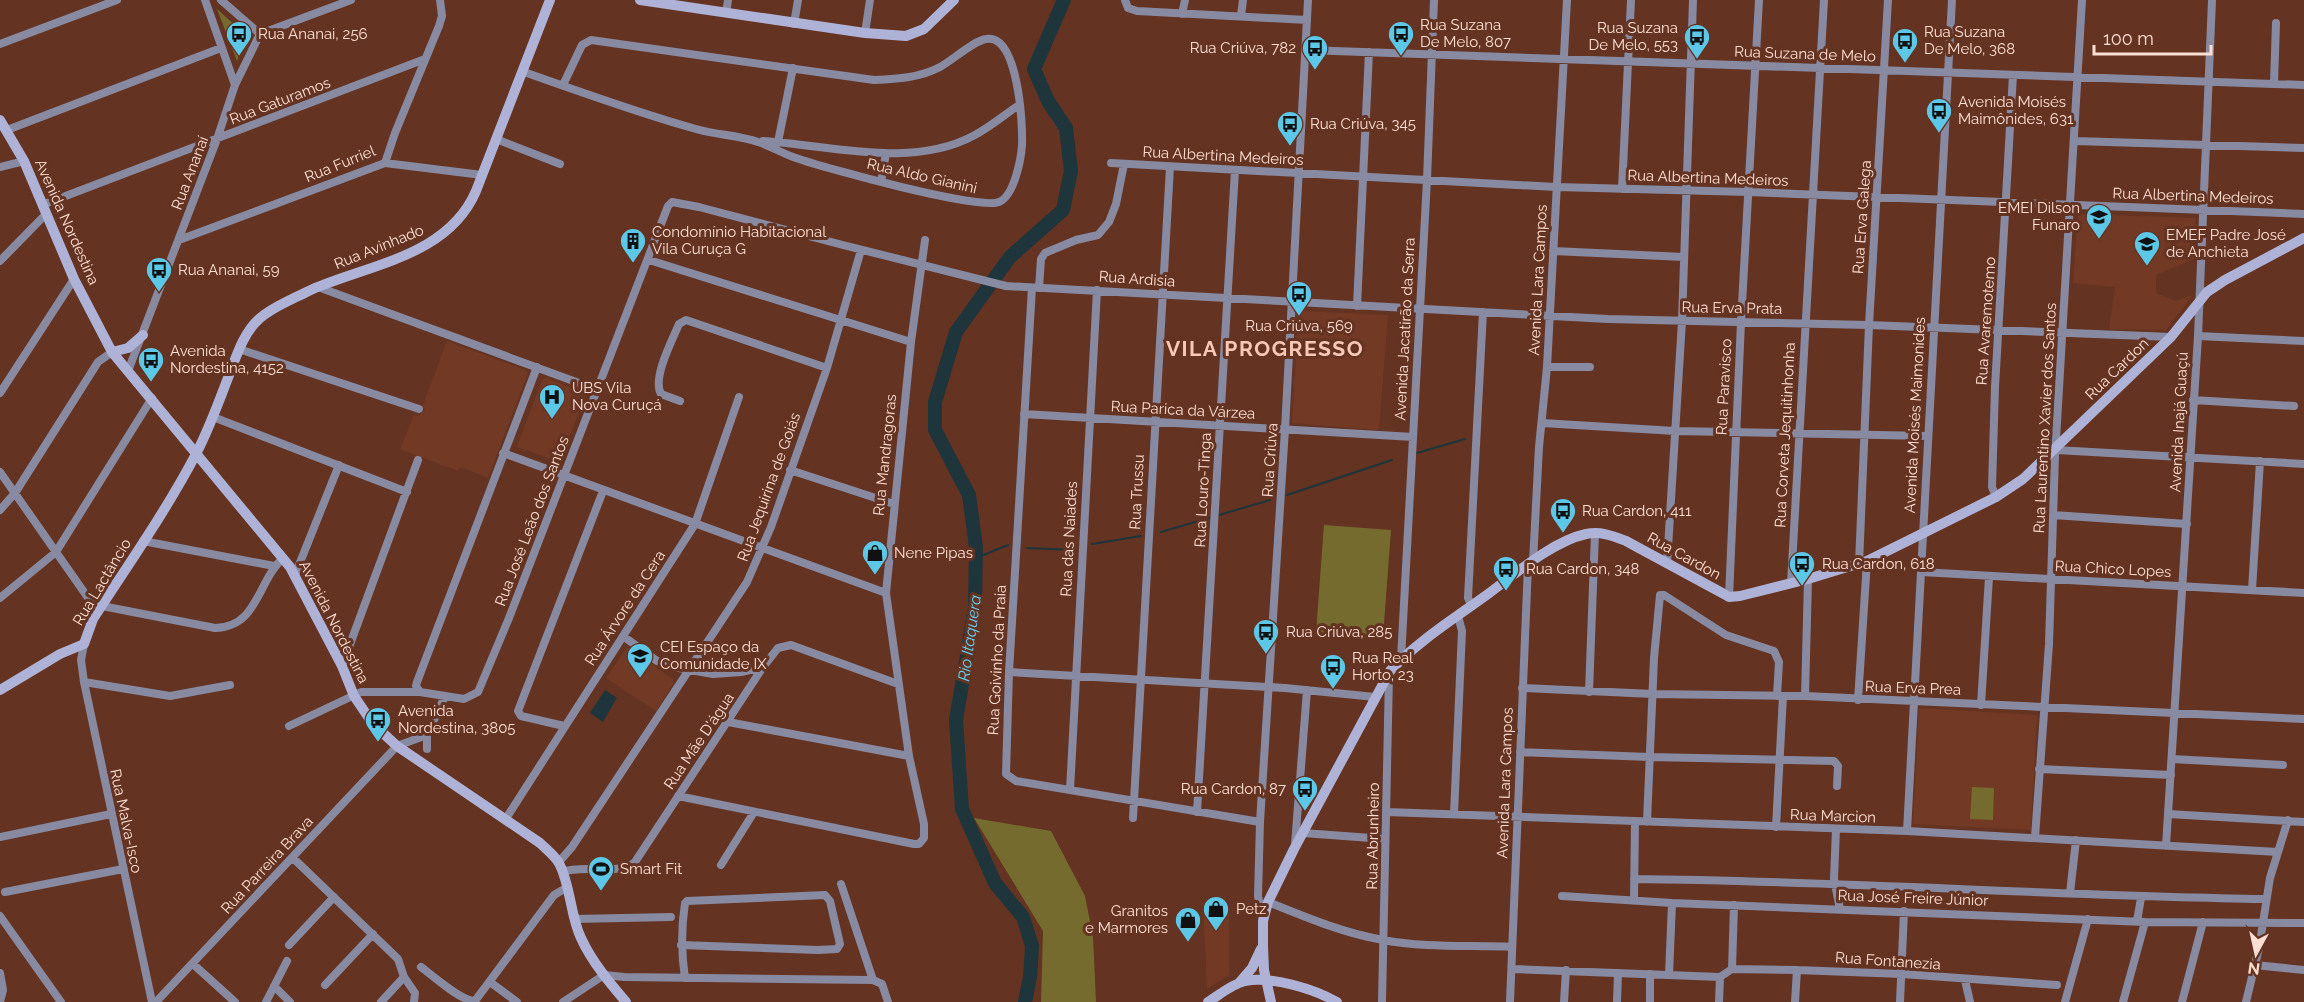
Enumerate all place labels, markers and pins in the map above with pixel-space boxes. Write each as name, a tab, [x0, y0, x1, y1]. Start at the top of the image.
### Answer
place label: Rua Suzana De Melo, 807	[1420, 16, 1511, 51]
bus stop icon: Rua Ananai, 256	[224, 19, 254, 57]
bus stop icon: Rua Suzana De Melo, 807	[1386, 19, 1416, 57]
place label: Rua Suzana De Melo, 553	[1589, 19, 1678, 54]
bus stop icon: Rua Suzana De Melo, 553	[1682, 22, 1712, 60]
place label: Rua Suzana De Melo, 368	[1924, 23, 2015, 58]
place label: Rua Ananai, 256	[258, 25, 368, 43]
bus stop icon: Rua Suzana De Melo, 368	[1890, 26, 1920, 64]
bus stop icon: Rua Criúva, 782	[1300, 33, 1330, 71]
place label: Rua Criúva, 782	[1190, 39, 1296, 57]
place label: Avenida Moisés Maimônides, 631	[1958, 93, 2074, 128]
bus stop icon: Avenida Moisés Maimônides, 631	[1924, 96, 1954, 134]
bus stop icon: Rua Criúva, 345	[1275, 109, 1305, 147]
place label: Rua Criúva, 345	[1310, 115, 1416, 133]
place label: EMEI Dilson Funaro	[1998, 199, 2080, 234]
school or university icon: EMEI Dilson Funaro	[2084, 202, 2114, 240]
place label: Condomínio Habitacional Vila Curuça G	[652, 223, 827, 258]
building icon: Condomínio Habitacional Vila Curuça G	[618, 226, 648, 264]
place label: EMEF Padre José de Anchieta	[2166, 226, 2286, 261]
school or university icon: EMEF Padre José de Anchieta	[2132, 229, 2162, 267]
bus stop icon: Rua Ananai, 59	[144, 255, 174, 293]
place label: Rua Ananai, 59	[178, 261, 280, 279]
bus stop icon: Rua Criúva, 569	[1284, 279, 1314, 317]
place label: Rua Criúva, 569	[1245, 317, 1353, 335]
place label: Avenida Nordestina, 4152	[170, 342, 284, 377]
bus stop icon: Avenida Nordestina, 4152	[136, 345, 166, 383]
place label: UBS Vila Nova Curuçá	[572, 379, 662, 414]
hospital icon: UBS Vila Nova Curuçá	[537, 382, 567, 420]
bus stop icon: Rua Cardon, 411	[1548, 496, 1578, 534]
place label: Rua Cardon, 411	[1582, 502, 1692, 520]
shop icon: Nene Pipas	[860, 538, 890, 576]
place label: Nene Pipas	[894, 544, 973, 562]
bus stop icon: Rua Cardon, 618	[1787, 549, 1817, 587]
bus stop icon: Rua Cardon, 348	[1491, 554, 1521, 592]
place label: Rua Cardon, 618	[1822, 555, 1935, 573]
place label: Rua Cardon, 348	[1526, 560, 1640, 578]
bus stop icon: Rua Criúva, 285	[1251, 617, 1281, 655]
place label: Rua Criúva, 285	[1286, 623, 1392, 641]
place label: CEI Espaço da Comunidade IX	[660, 638, 767, 673]
school or university icon: CEI Espaço da Comunidade IX	[625, 641, 655, 679]
place label: Rua Real Horto, 23	[1352, 649, 1414, 684]
bus stop icon: Rua Real Horto, 23	[1318, 652, 1348, 690]
place label: Avenida Nordestina, 3805	[398, 702, 516, 737]
bus stop icon: Avenida Nordestina, 3805	[363, 705, 393, 743]
bus stop icon: Rua Cardon, 87	[1290, 774, 1320, 812]
place label: Rua Cardon, 87	[1181, 780, 1286, 798]
sports icon: Smart Fit	[586, 854, 616, 892]
place label: Smart Fit	[620, 860, 682, 878]
shop icon: Petz	[1201, 894, 1231, 932]
place label: Petz	[1236, 900, 1266, 918]
place label: Granitos e Marmores	[1085, 902, 1168, 937]
shop icon: Granitos e Marmores	[1173, 905, 1203, 943]

